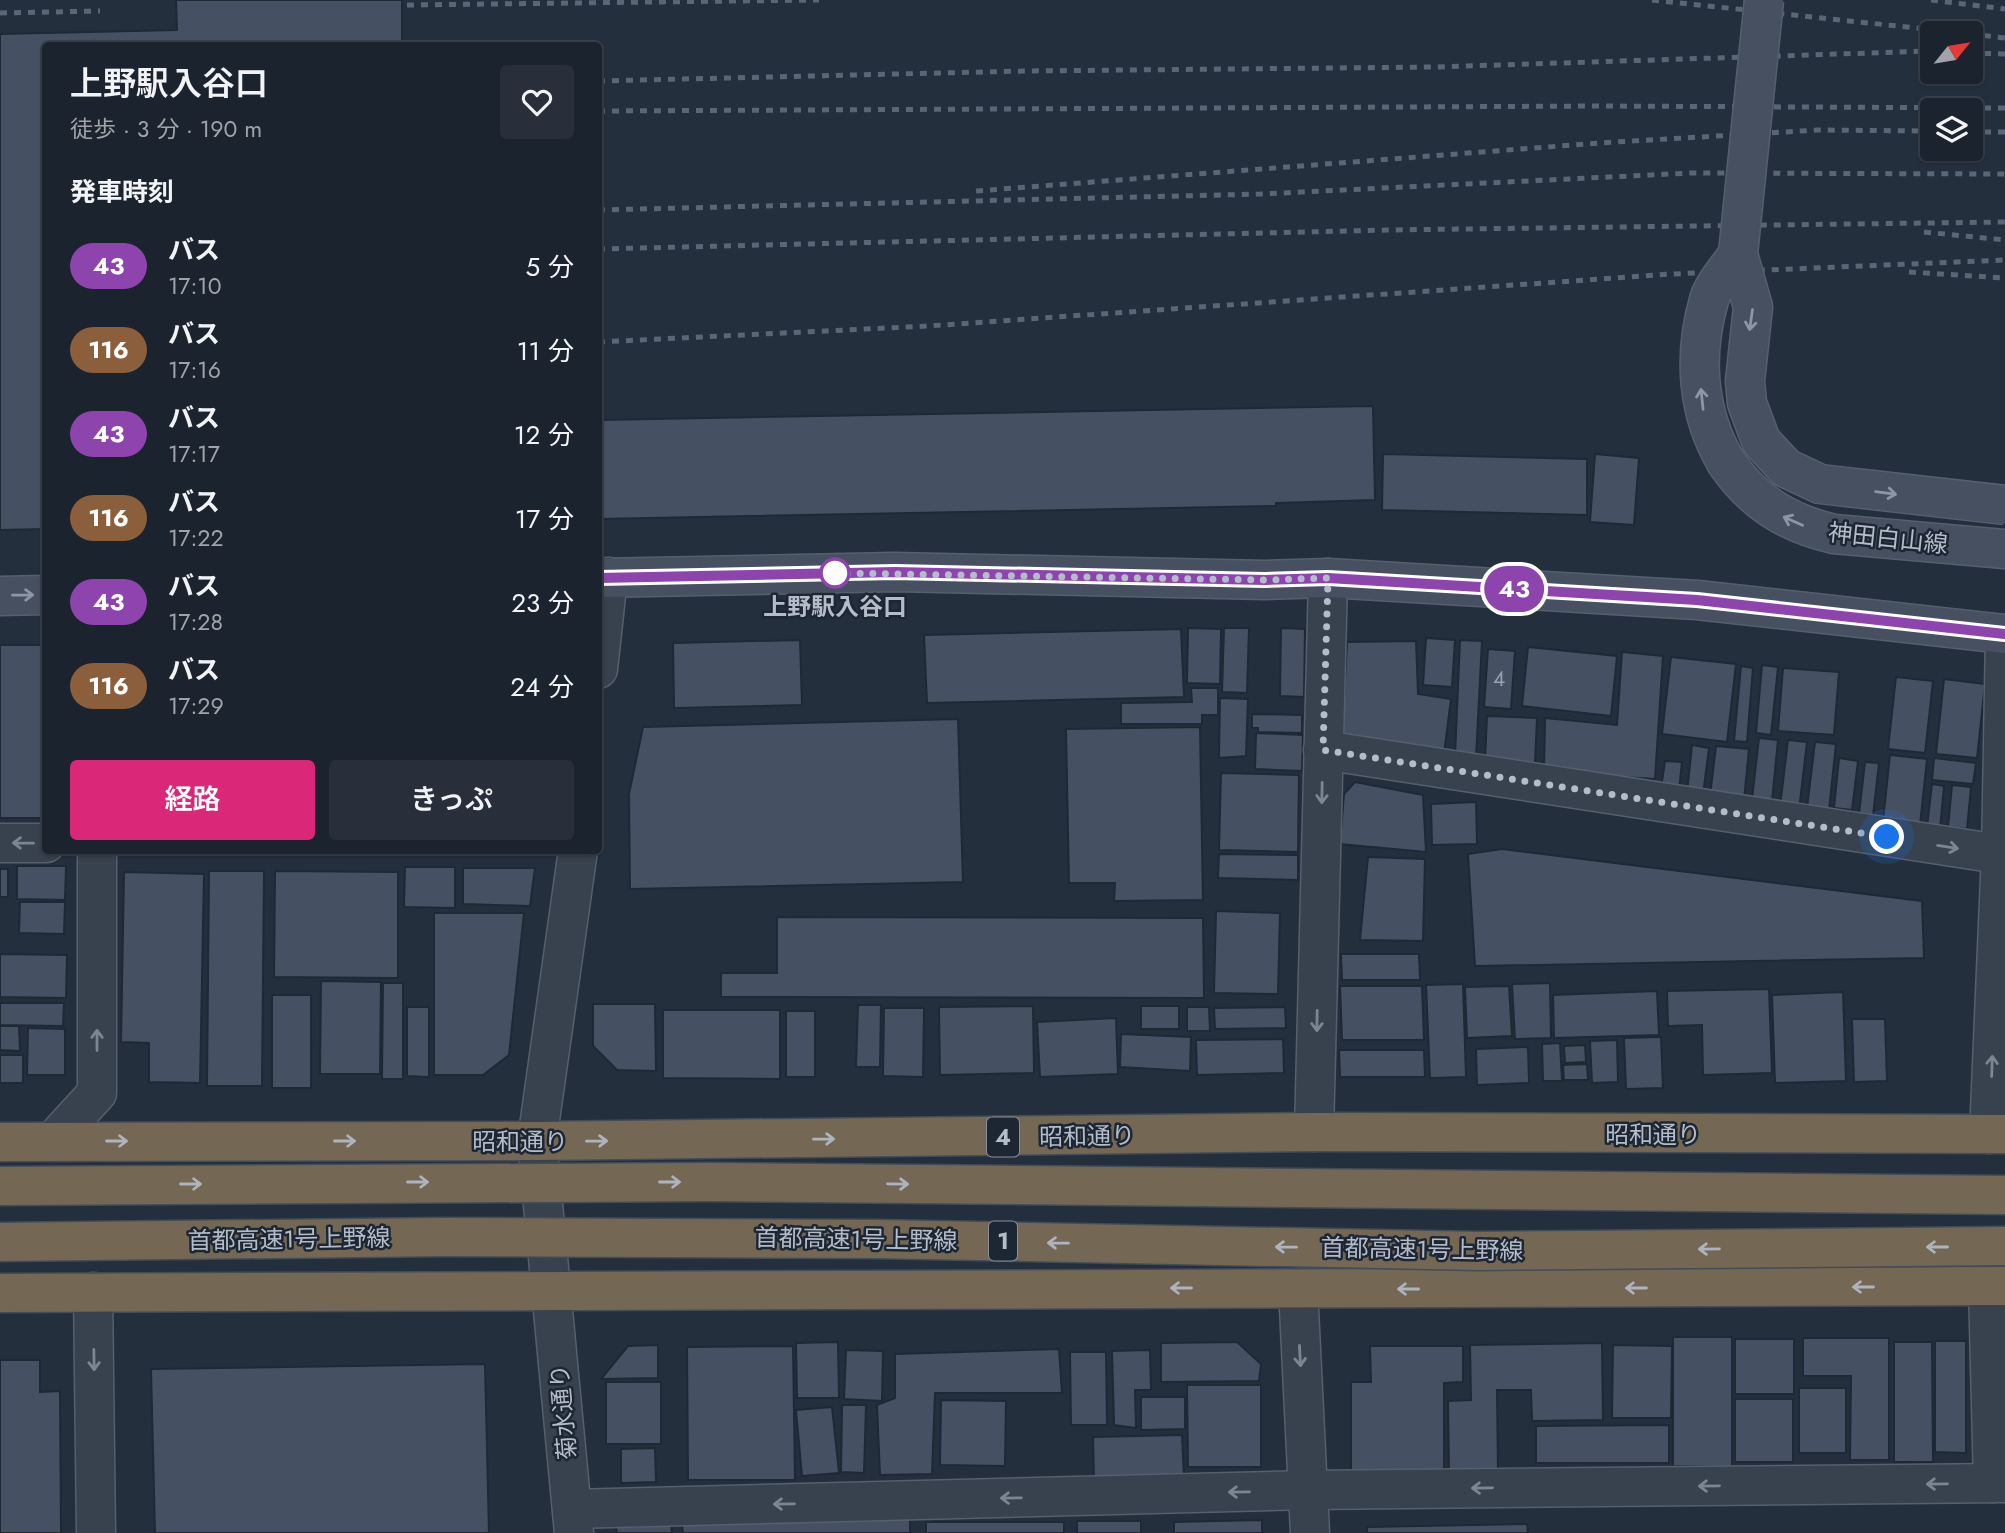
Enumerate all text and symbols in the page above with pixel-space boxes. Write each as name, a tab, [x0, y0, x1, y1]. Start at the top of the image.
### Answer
north arrow	[1920, 21, 1983, 84]
map controls	[1920, 21, 1983, 161]
text: 上野駅入谷口	[70, 60, 268, 107]
button: heart	[500, 65, 574, 139]
button: layers	[1920, 98, 1983, 161]
text: 徒歩 · 3 分 · 190 m	[70, 112, 262, 146]
text: 発車時刻	[70, 173, 174, 211]
text: バス	[168, 231, 220, 269]
text: 43	[93, 248, 124, 283]
text: 5 分	[526, 248, 574, 286]
text: 17:10	[168, 269, 221, 303]
one-way arrow	[1745, 308, 1758, 331]
text: バス	[168, 315, 220, 353]
text: 116	[88, 332, 129, 367]
text: 11 分	[517, 332, 574, 370]
text: 17:16	[168, 353, 221, 387]
one-way arrow	[1695, 389, 1708, 411]
text: バス	[168, 399, 220, 437]
text: 43	[93, 416, 124, 451]
text: 12 分	[514, 416, 574, 454]
text: 17:17	[168, 437, 220, 471]
text: バス	[168, 483, 220, 521]
one-way arrow	[1874, 487, 1897, 500]
text: 116	[88, 500, 129, 535]
text: 17 分	[515, 500, 574, 538]
one-way arrow	[1782, 514, 1804, 527]
street label: 神田白山線	[1826, 514, 1950, 562]
text: 17:22	[168, 521, 224, 555]
marker: 上野駅入谷口	[820, 558, 850, 588]
line badge: 43	[1482, 566, 1546, 612]
text: バス	[168, 567, 220, 605]
text: 43	[1498, 571, 1530, 606]
text: 43	[93, 584, 124, 619]
text: 23 分	[511, 584, 574, 622]
one-way arrow	[11, 588, 34, 602]
place label: 上野駅入谷口	[763, 589, 907, 624]
text: 17:28	[168, 605, 223, 639]
text: バス	[168, 651, 220, 689]
house number: 4	[1493, 664, 1505, 694]
text: 116	[88, 668, 129, 703]
text: 24 分	[510, 668, 574, 706]
text: 17:29	[168, 689, 224, 723]
button: 経路	[70, 760, 315, 840]
button: きっぷ	[329, 760, 574, 840]
one-way arrow	[1316, 782, 1329, 805]
your location	[1869, 819, 1904, 854]
one-way arrow	[12, 836, 35, 850]
one-way arrow	[1936, 841, 1958, 854]
one-way arrow	[1310, 1009, 1323, 1032]
one-way arrow	[90, 1029, 104, 1052]
one-way arrow	[1985, 1054, 1998, 1077]
street label: 昭和通り	[1605, 1117, 1701, 1152]
road number: 4	[987, 1118, 1019, 1156]
street label: 昭和通り	[1039, 1118, 1135, 1154]
street label: 昭和通り	[472, 1124, 568, 1159]
one-way arrow	[812, 1132, 835, 1145]
one-way arrow	[105, 1134, 128, 1148]
one-way arrow	[333, 1134, 356, 1148]
one-way arrow	[585, 1134, 608, 1148]
one-way arrow	[406, 1175, 429, 1189]
one-way arrow	[658, 1175, 681, 1189]
one-way arrow	[179, 1177, 202, 1190]
one-way arrow	[886, 1177, 909, 1191]
street label: 首都高速1号上野線	[187, 1220, 391, 1258]
street label: 首都高速1号上野線	[754, 1220, 958, 1258]
road number: 1	[989, 1222, 1017, 1260]
street label: 首都高速1号上野線	[1320, 1230, 1524, 1268]
one-way arrow	[1047, 1236, 1070, 1249]
one-way arrow	[1926, 1240, 1949, 1254]
one-way arrow	[1275, 1241, 1298, 1254]
one-way arrow	[1698, 1242, 1721, 1255]
one-way arrow	[1852, 1280, 1875, 1293]
one-way arrow	[1625, 1281, 1648, 1295]
one-way arrow	[1170, 1282, 1193, 1295]
one-way arrow	[1397, 1282, 1420, 1296]
one-way arrow	[1294, 1344, 1307, 1367]
one-way arrow	[87, 1348, 101, 1371]
street label: 菊水通り	[541, 1363, 585, 1461]
one-way arrow	[1926, 1477, 1949, 1491]
one-way arrow	[1698, 1479, 1721, 1493]
one-way arrow	[1471, 1481, 1494, 1495]
one-way arrow	[1227, 1485, 1250, 1498]
one-way arrow	[1000, 1491, 1023, 1504]
one-way arrow	[773, 1497, 796, 1510]

